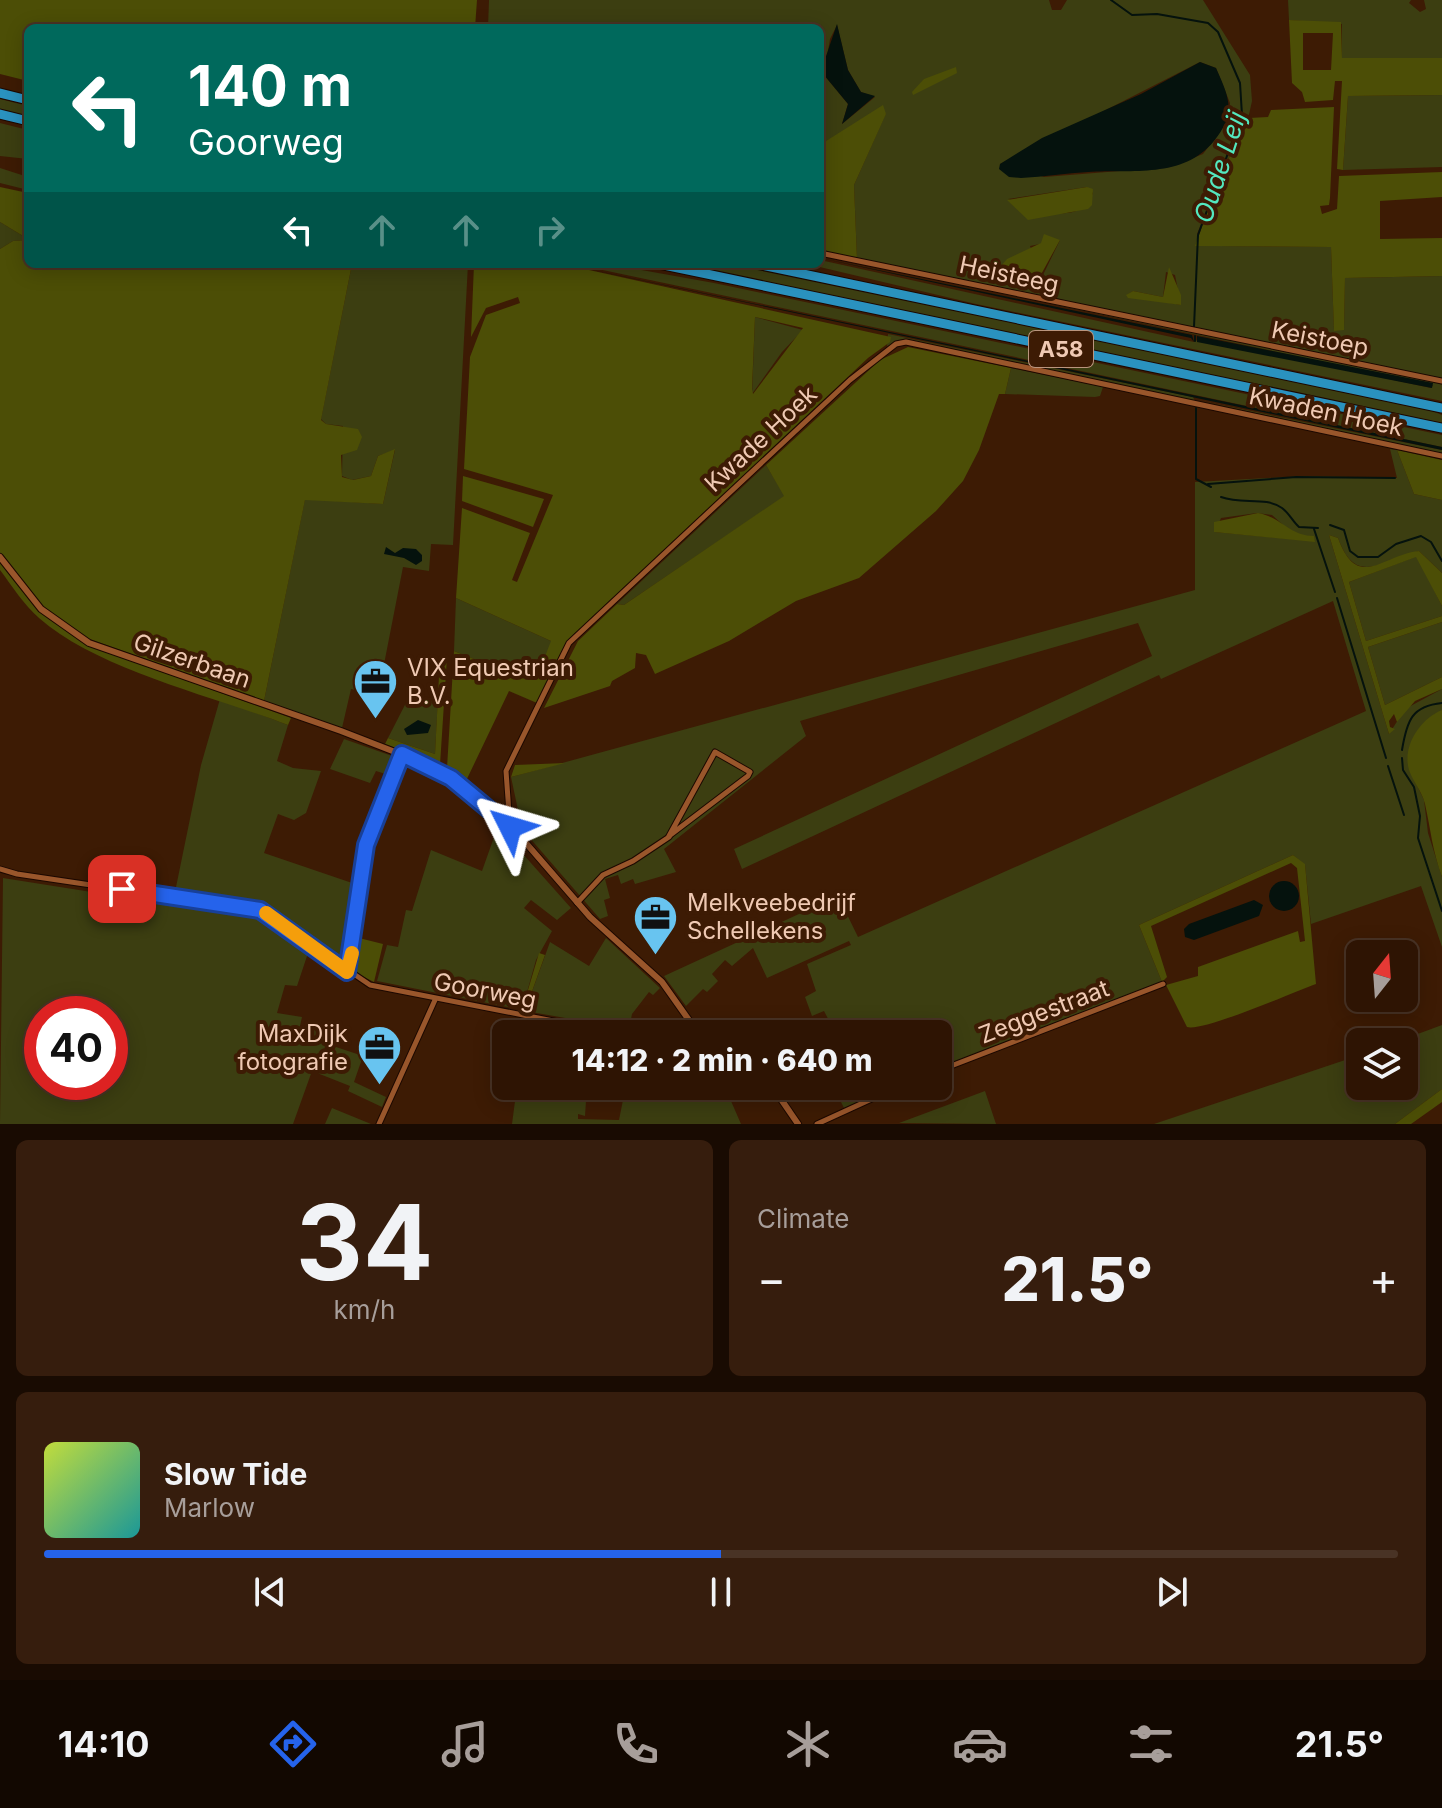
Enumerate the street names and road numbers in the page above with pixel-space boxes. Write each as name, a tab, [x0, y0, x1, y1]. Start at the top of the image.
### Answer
street label: Heisteeg	[957, 250, 1061, 299]
street label: Keistoep	[1269, 315, 1371, 362]
road number: A58	[1029, 331, 1093, 367]
street label: Kwade Hoek	[699, 379, 823, 498]
street label: Kwaden Hoek	[1246, 381, 1406, 442]
street label: Gilzerbaan	[130, 627, 255, 694]
street label: Goorweg	[431, 966, 539, 1015]
street label: Zeggestraat	[975, 973, 1113, 1050]

